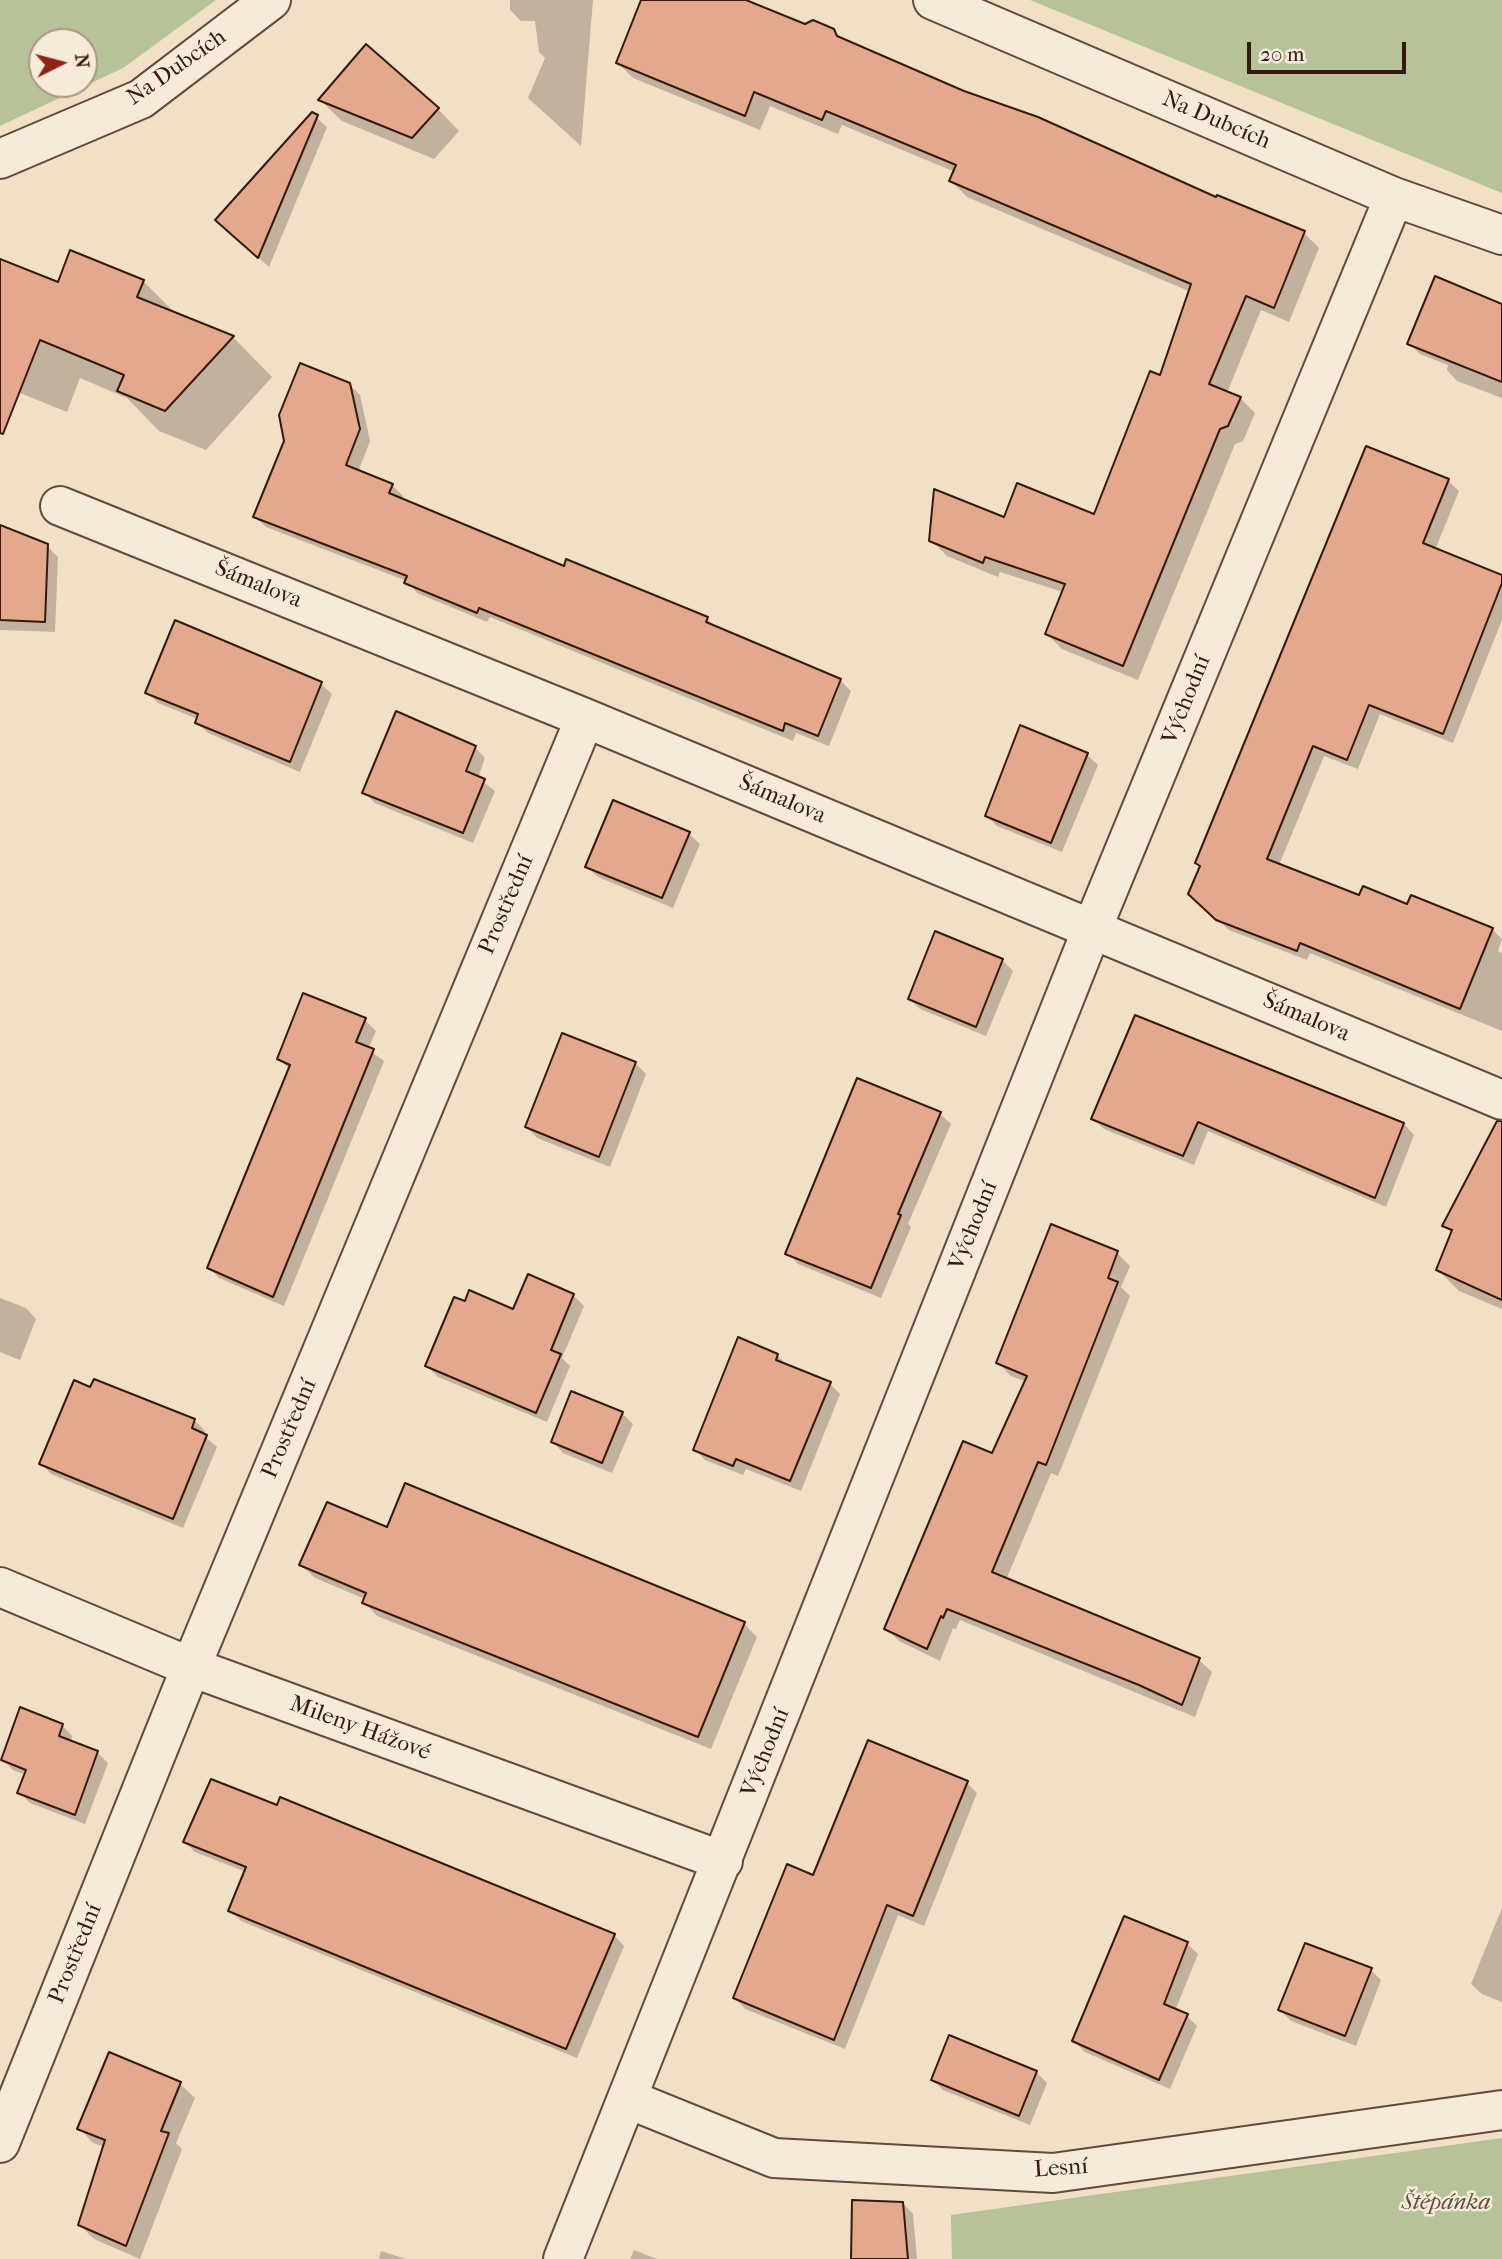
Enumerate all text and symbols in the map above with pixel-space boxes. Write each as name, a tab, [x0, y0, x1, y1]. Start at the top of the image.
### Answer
street label: Na Dubcích	[122, 24, 232, 112]
north arrow	[28, 28, 98, 98]
scale bar	[1250, 28, 1409, 72]
text: 20 m	[1260, 42, 1304, 66]
text: N	[70, 53, 94, 69]
street label: Na Dubcích	[1158, 86, 1274, 156]
street label: Šámalova	[210, 555, 306, 615]
street label: Východní	[1157, 651, 1217, 749]
street label: Šámalova	[734, 769, 830, 831]
street label: Prostřední	[474, 851, 540, 959]
street label: Šámalova	[1258, 987, 1354, 1049]
street label: Východní	[944, 1177, 1004, 1275]
street label: Prostřední	[257, 1375, 323, 1483]
street label: Mileny Hážové	[286, 1691, 434, 1767]
street label: Východní	[736, 1704, 796, 1802]
street label: Prostřední	[43, 1900, 109, 2008]
street label: Lesní	[1033, 2153, 1089, 2185]
park label: Štěpánka	[1402, 2189, 1490, 2217]

